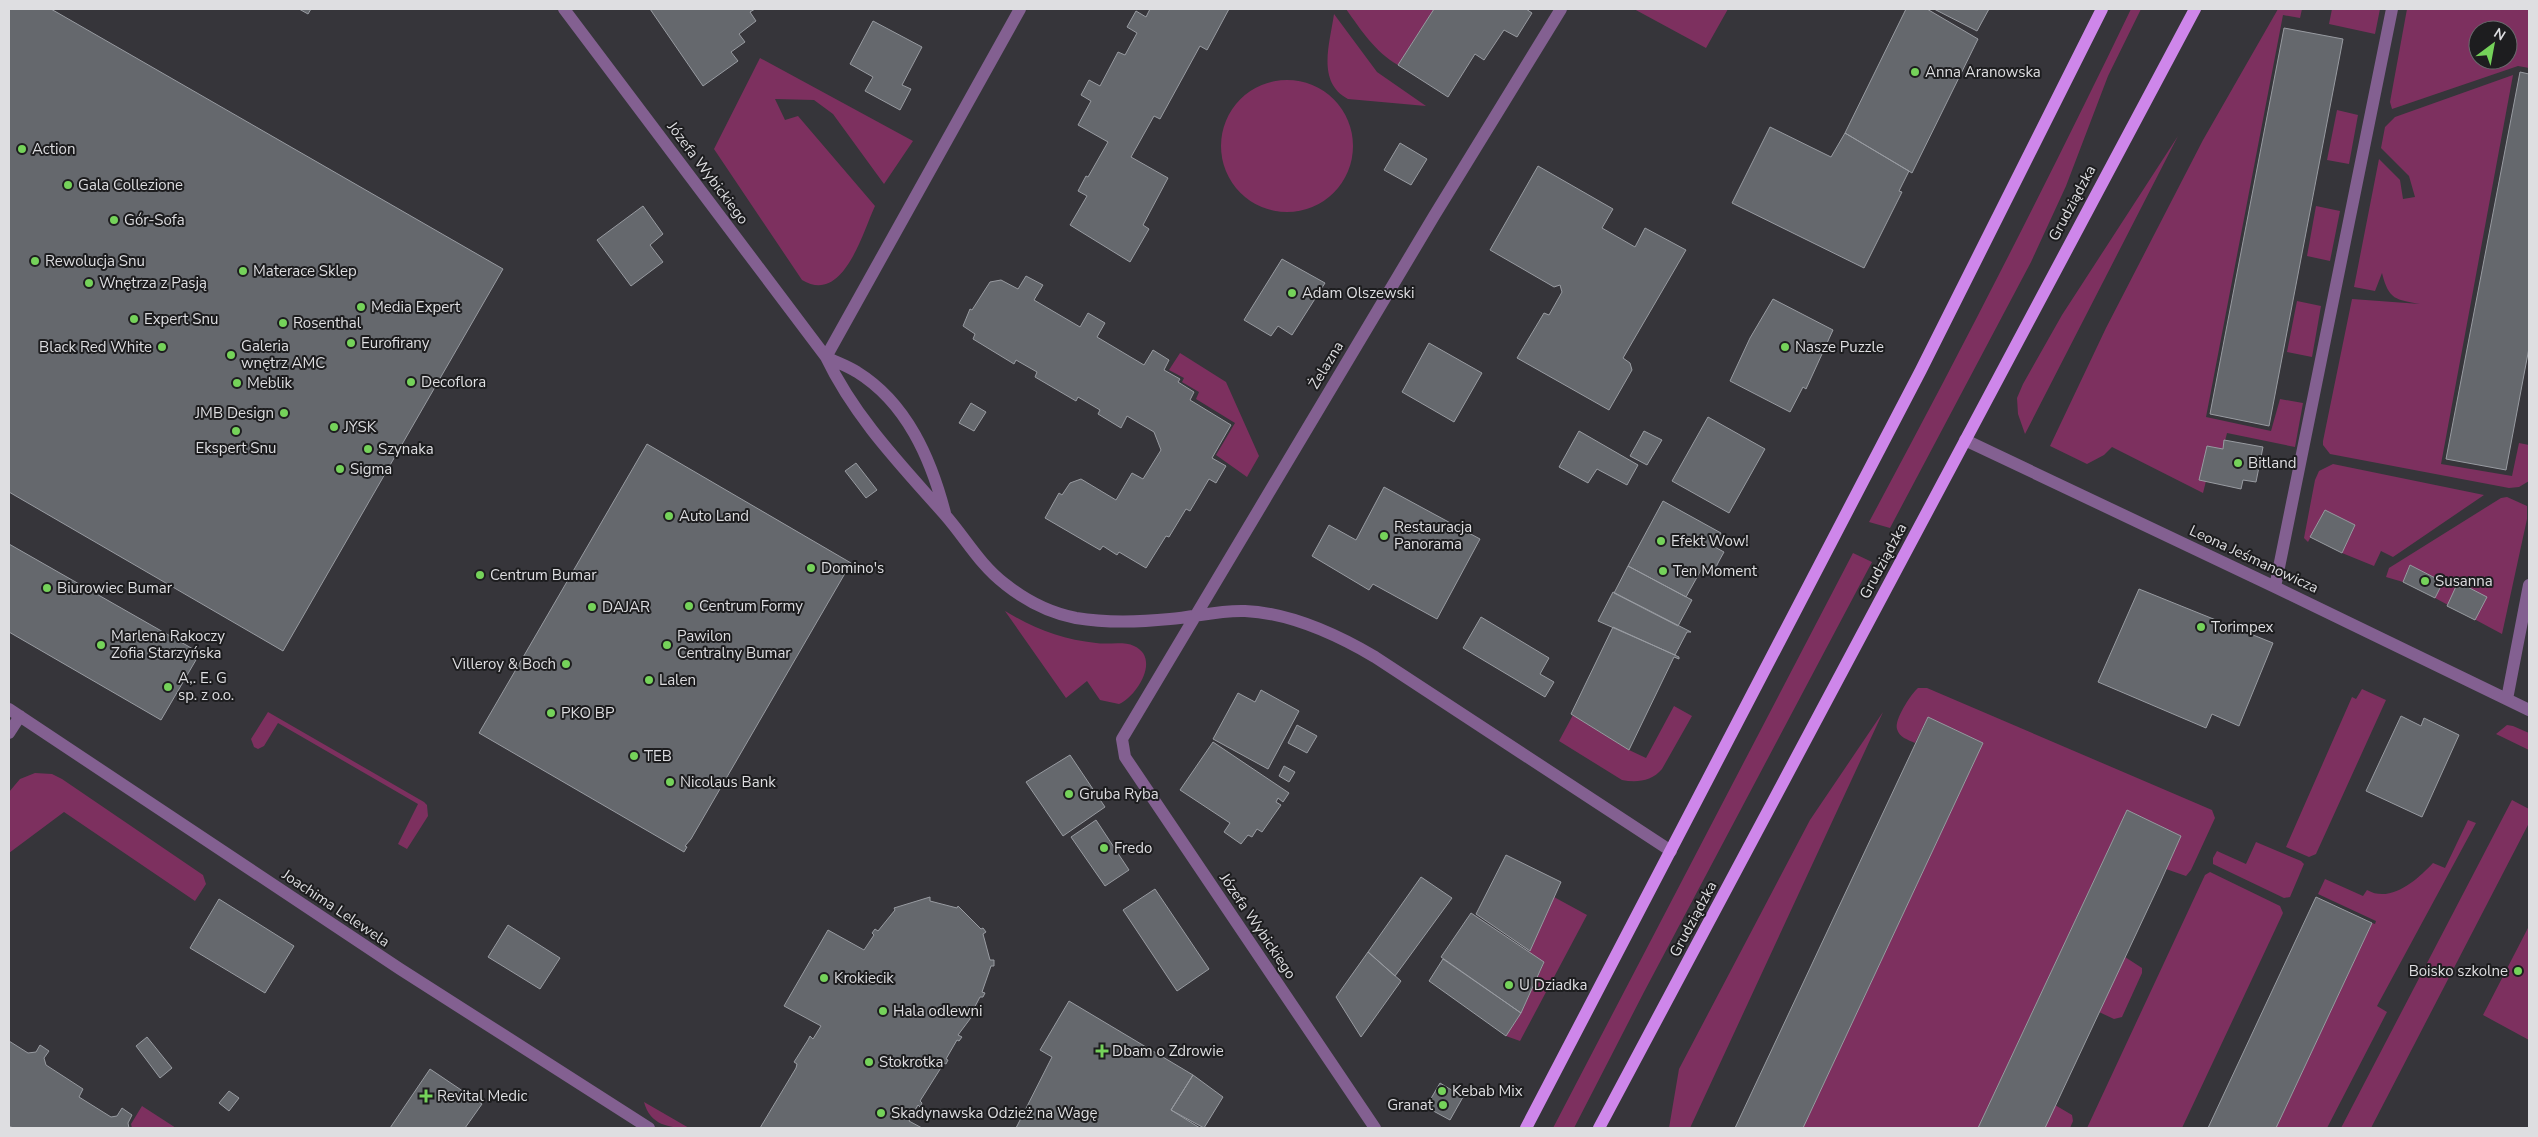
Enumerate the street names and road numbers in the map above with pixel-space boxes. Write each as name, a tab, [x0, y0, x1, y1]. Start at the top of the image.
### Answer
street label: Józefa Wybickiego	[662, 117, 753, 228]
street label: Grudziądzka	[2044, 162, 2100, 244]
street label: Żelazna	[1304, 337, 1348, 393]
street label: Grudziądzka	[1855, 520, 1911, 602]
street label: Leona Jeśmanowicza	[2186, 520, 2322, 598]
street label: Joachima Lelewela	[277, 864, 394, 951]
street label: Józefa Wybickiego	[1215, 868, 1301, 983]
street label: Grudziądzka	[1665, 878, 1721, 960]

